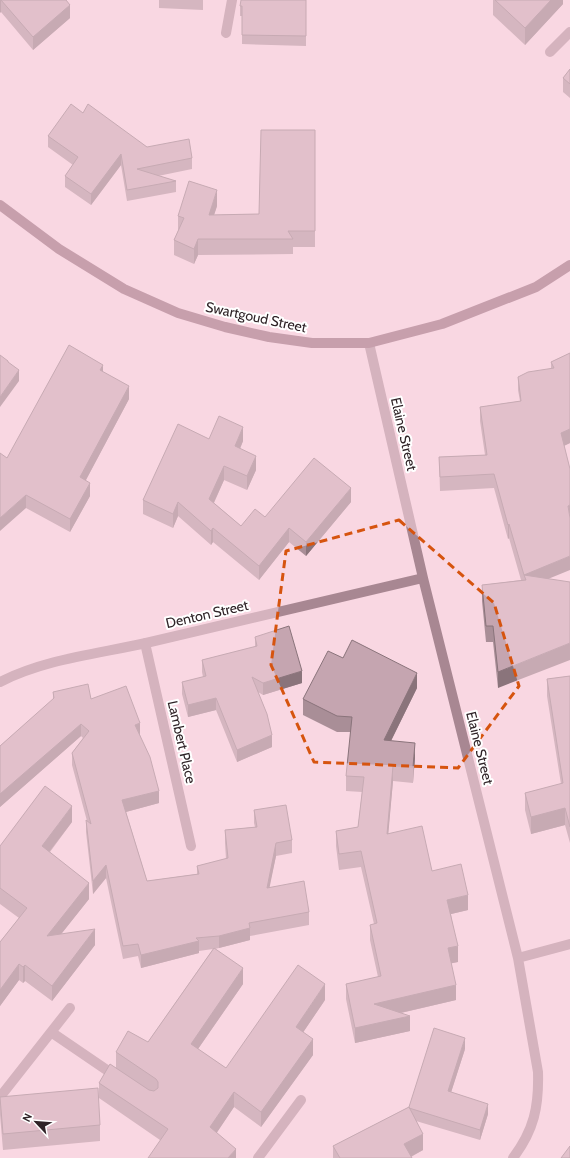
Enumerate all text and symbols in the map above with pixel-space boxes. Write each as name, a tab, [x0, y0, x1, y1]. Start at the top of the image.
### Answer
street label: Swartgoud Street	[204, 298, 308, 337]
street label: Elaine Street	[387, 395, 421, 473]
street label: Denton Street	[164, 596, 250, 632]
street label: Lambert Place	[164, 699, 200, 785]
street label: Elaine Street	[462, 709, 498, 787]
north arrow	[16, 1102, 56, 1142]
text: N	[19, 1111, 35, 1124]

